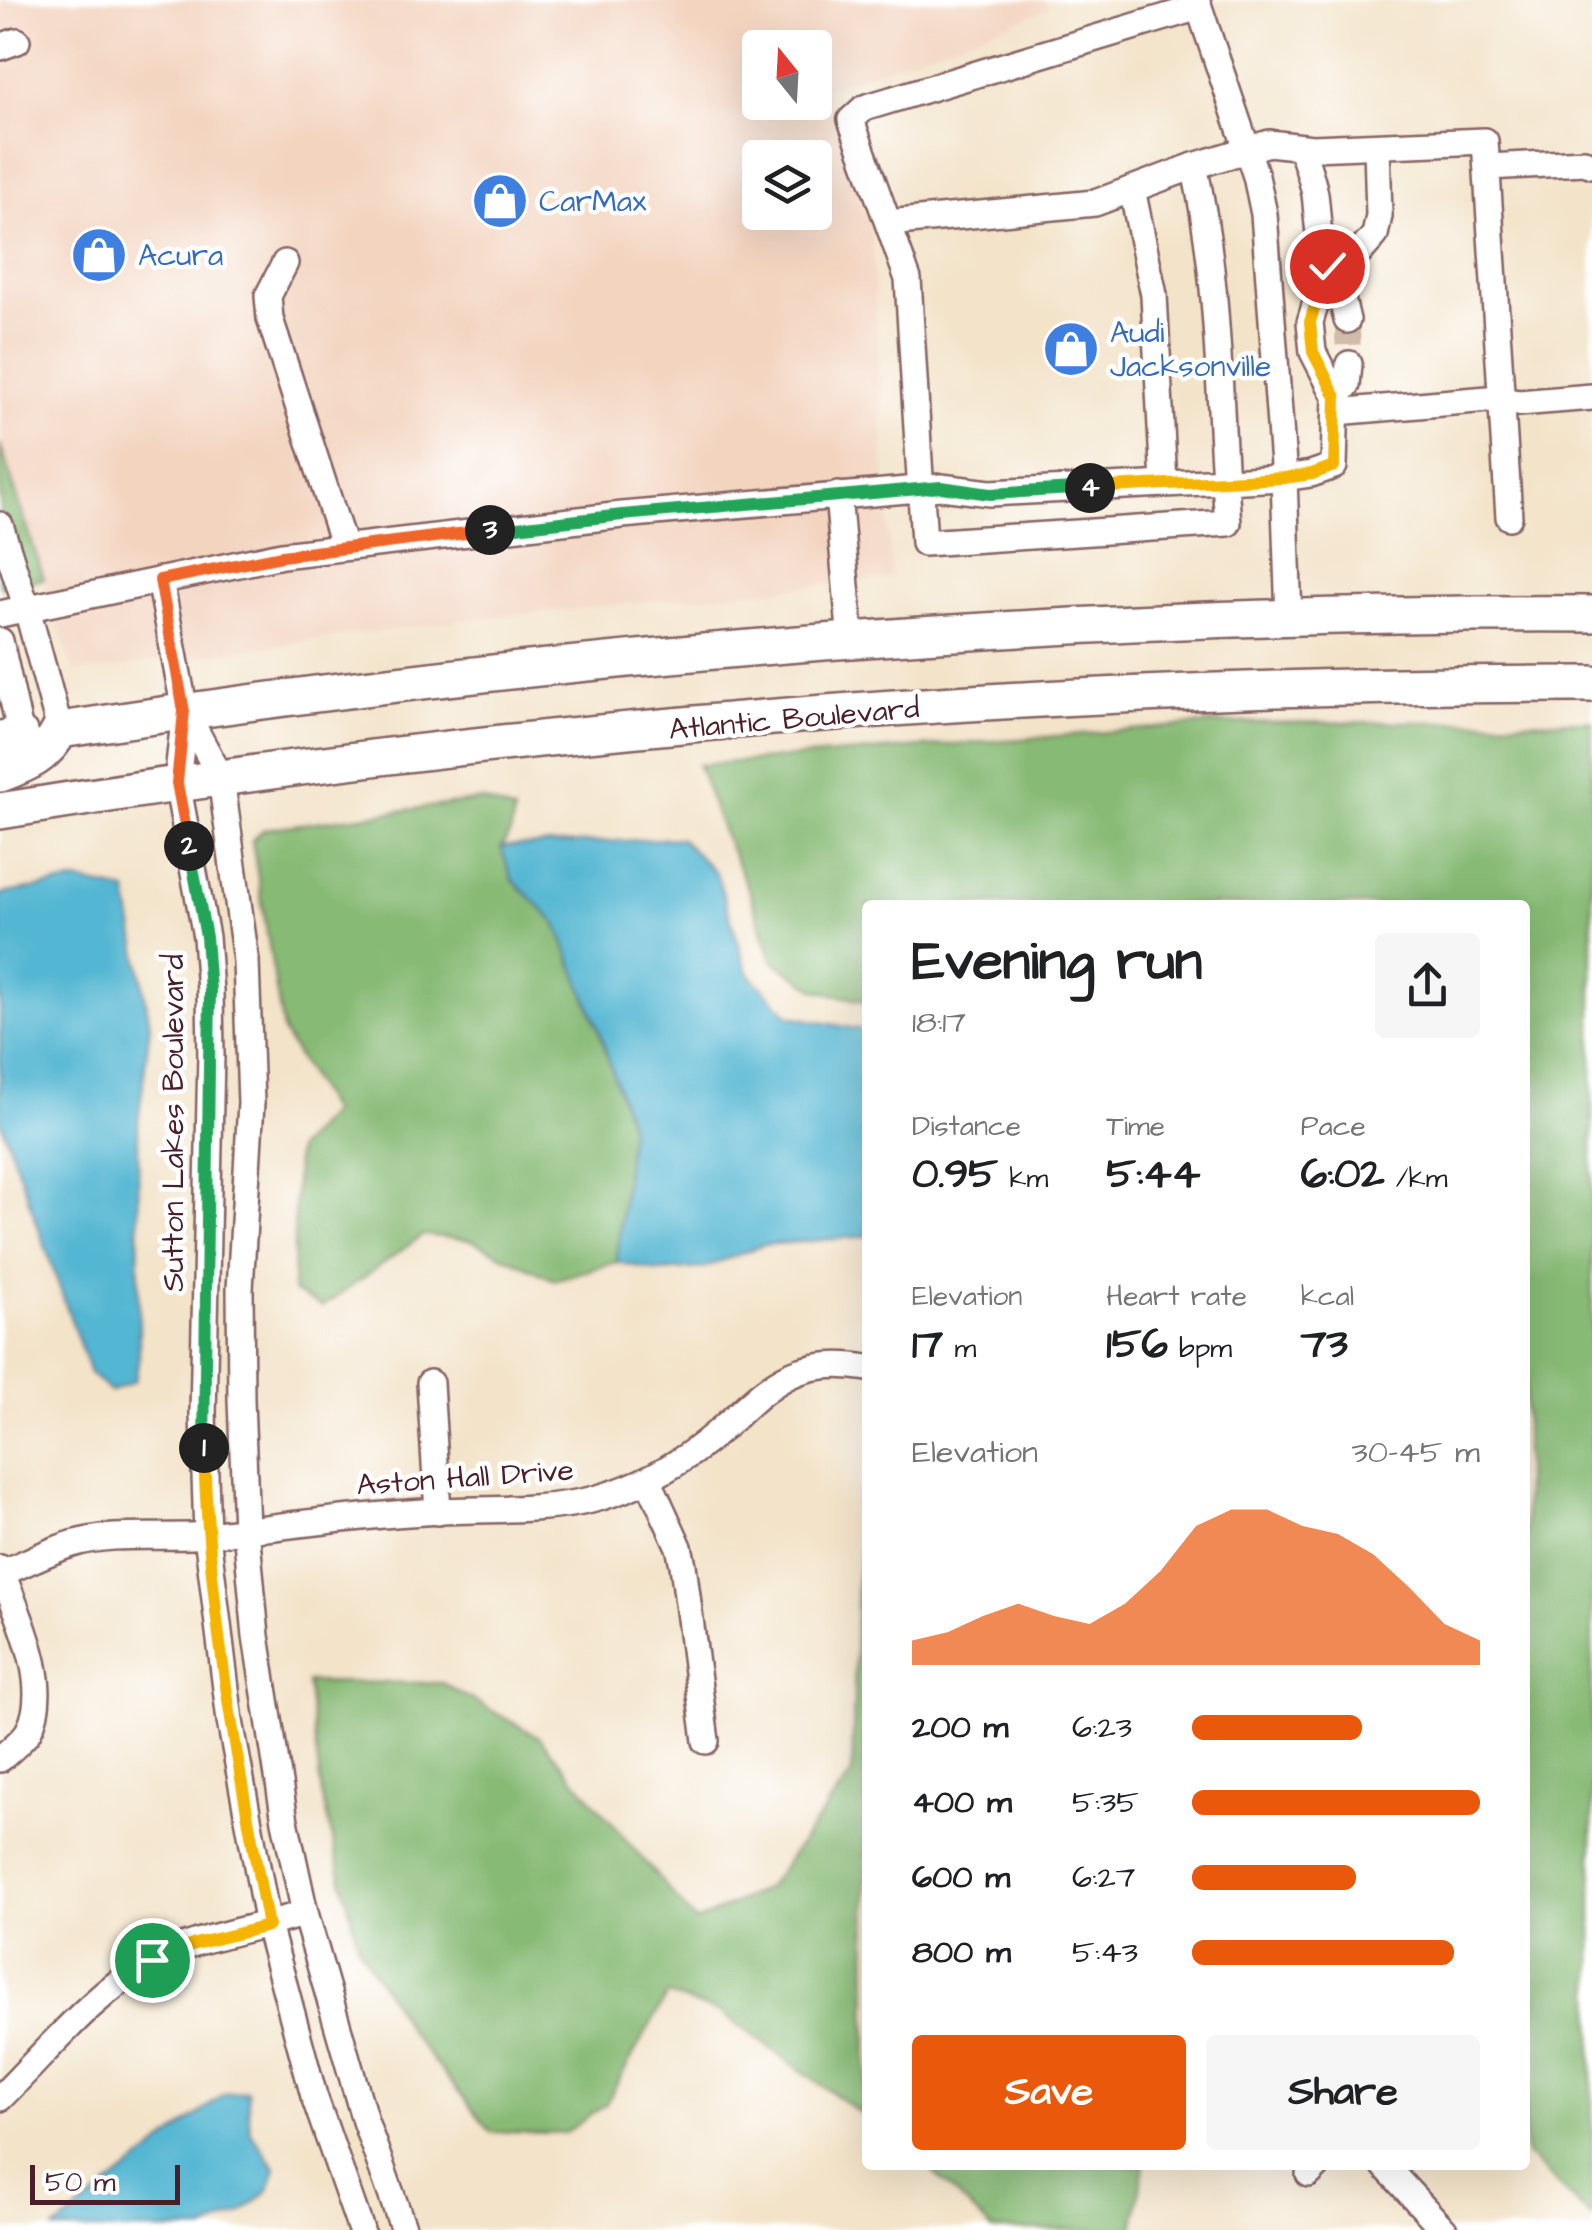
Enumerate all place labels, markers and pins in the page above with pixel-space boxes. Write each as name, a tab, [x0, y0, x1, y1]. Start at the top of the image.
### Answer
shop icon: CarMax	[470, 171, 530, 231]
place label: CarMax	[539, 181, 647, 223]
pin	[1285, 224, 1370, 309]
shop icon: Acura	[69, 225, 129, 285]
place label: Acura	[138, 235, 223, 277]
place label: Audi Jacksonville	[1110, 312, 1271, 388]
shop icon: Audi Jacksonville	[1041, 319, 1101, 379]
pin: 4	[1065, 463, 1115, 513]
pin: 3	[465, 505, 515, 555]
pin: 2	[164, 821, 214, 871]
pin: 1	[179, 1423, 229, 1473]
pin	[110, 1918, 195, 2003]

